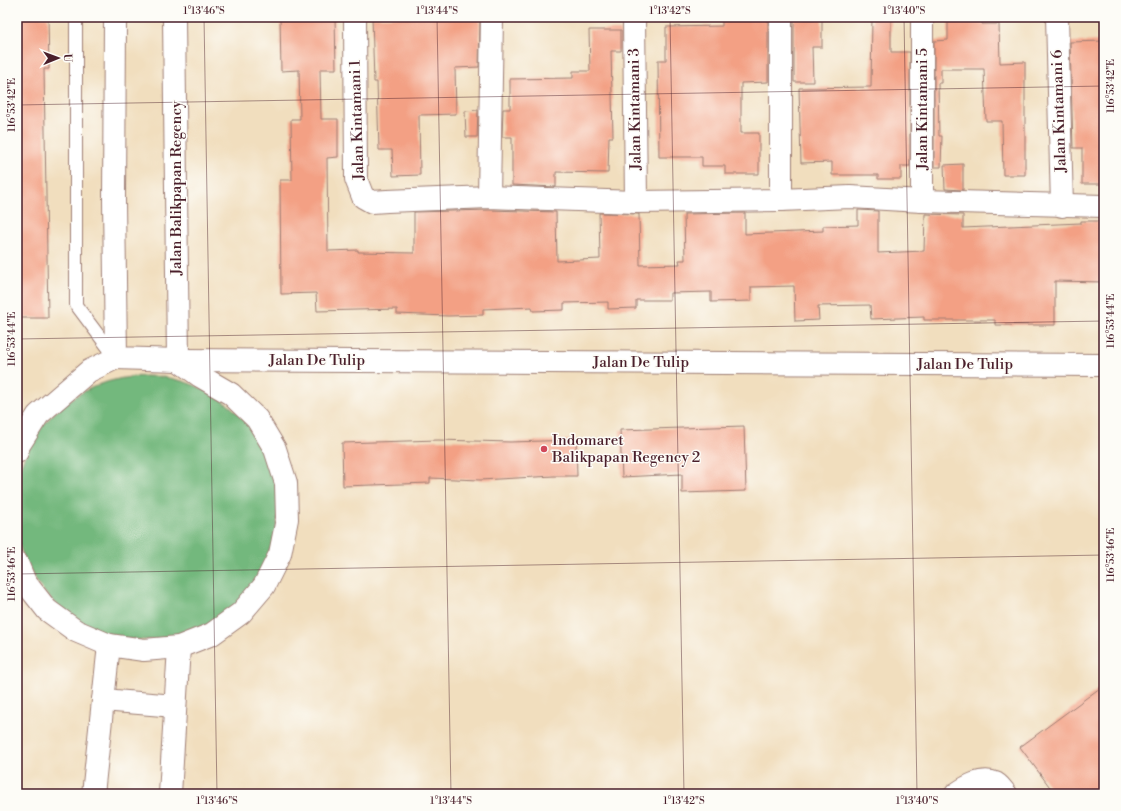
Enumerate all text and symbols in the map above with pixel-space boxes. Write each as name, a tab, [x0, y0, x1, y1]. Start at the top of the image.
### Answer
text: 1°13'46"S	[183, 5, 225, 17]
text: 1°13'44"S	[416, 5, 458, 17]
text: 1°13'42"S	[649, 5, 691, 17]
text: 1°13'40"S	[883, 5, 925, 17]
north arrow	[38, 38, 78, 78]
street label: Jalan Kintamani 3	[624, 48, 646, 171]
street label: Jalan Kintamani 5	[913, 48, 932, 171]
street label: Jalan Kintamani 6	[1047, 49, 1071, 174]
text: U	[60, 53, 74, 63]
street label: Jalan Kintamani 1	[345, 59, 369, 181]
text: 116°53'42"E	[1105, 59, 1117, 113]
text: 116°53'42"E	[6, 78, 18, 132]
street label: Jalan Balikpapan Regency	[167, 100, 186, 276]
text: 116°53'44"E	[1105, 294, 1117, 348]
text: 116°53'44"E	[6, 312, 18, 366]
street label: Jalan De Tulip	[268, 351, 365, 370]
street label: Jalan De Tulip	[592, 353, 689, 372]
street label: Jalan De Tulip	[916, 355, 1013, 374]
place label: Indomaret Balikpapan Regency 2	[551, 431, 700, 467]
marker: Indomaret Balikpapan Regency 2	[539, 444, 549, 454]
text: 116°53'46"E	[1105, 528, 1117, 582]
text: 116°53'46"E	[6, 547, 18, 601]
text: 1°13'46"S	[196, 795, 238, 807]
text: 1°13'44"S	[430, 795, 472, 807]
text: 1°13'42"S	[663, 795, 705, 807]
text: 1°13'40"S	[896, 795, 938, 807]

